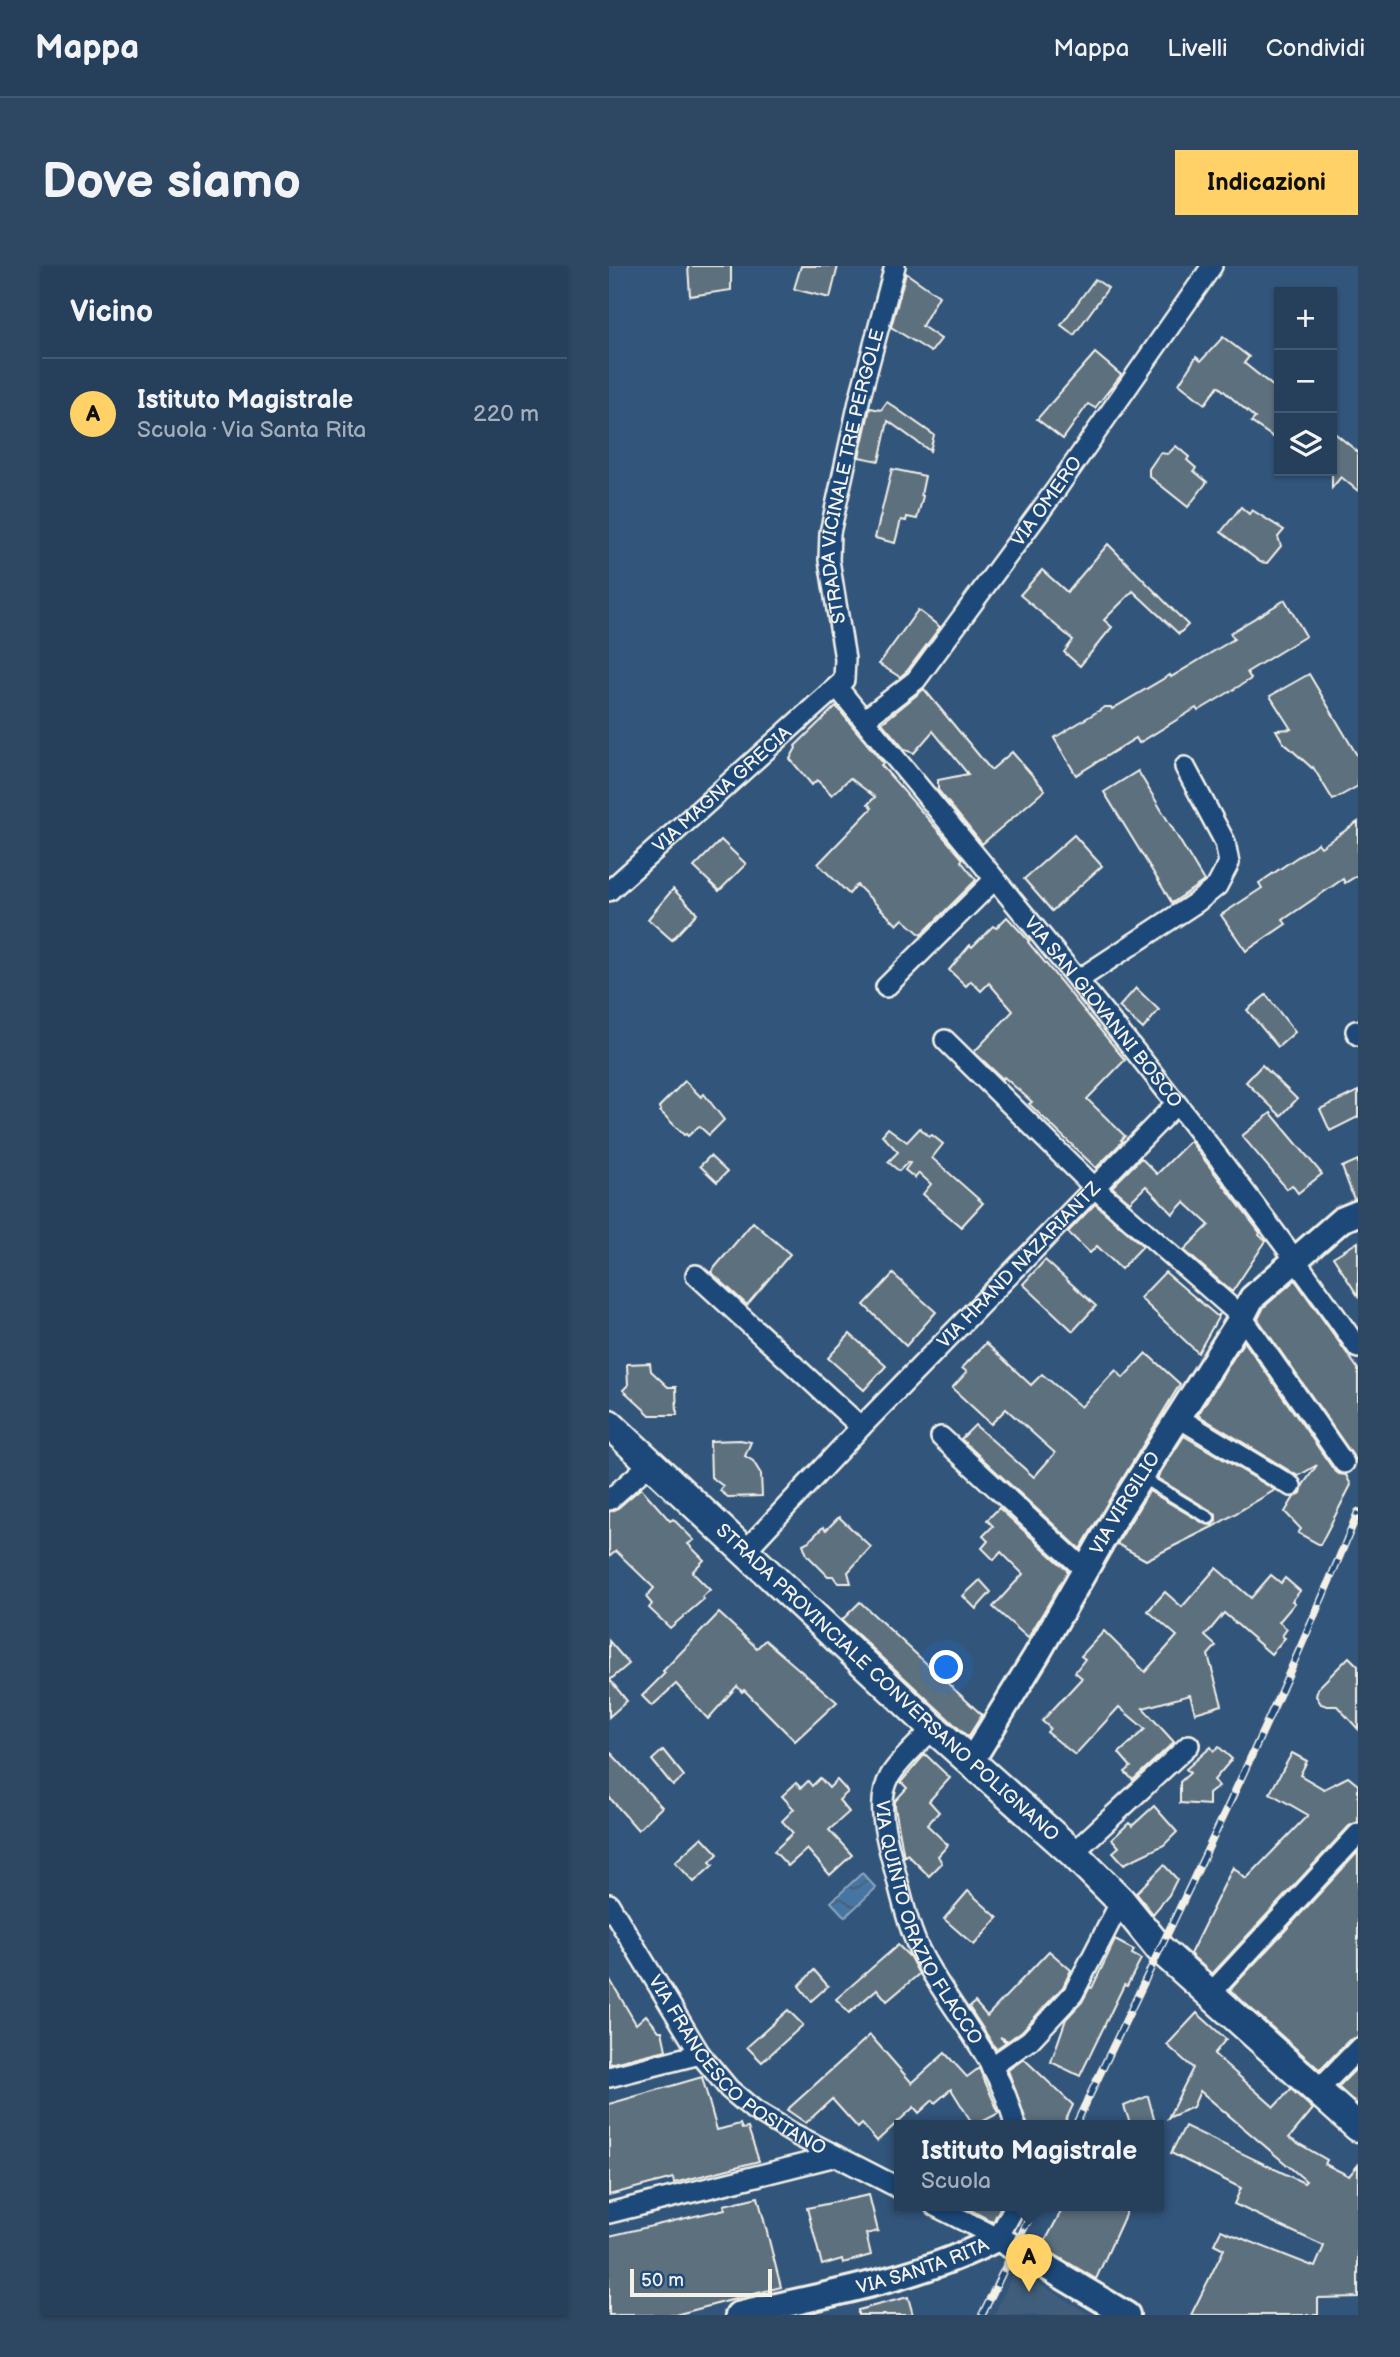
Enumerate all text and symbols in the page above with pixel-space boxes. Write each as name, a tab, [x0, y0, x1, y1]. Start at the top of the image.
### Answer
text: Mappa	[35, 28, 139, 68]
text: Mappa	[1054, 34, 1129, 63]
text: Livelli	[1167, 34, 1228, 63]
text: Condividi	[1266, 34, 1365, 63]
button: Indicazioni	[1175, 150, 1358, 215]
text: Dove siamo	[42, 153, 301, 212]
map controls	[1274, 287, 1337, 476]
button: +	[1274, 287, 1337, 350]
text: Vicino	[70, 294, 153, 330]
street label: STRADA VICINALE TRE PERGOLE	[817, 326, 889, 626]
button: −	[1274, 350, 1337, 413]
text: Istituto Magistrale	[137, 385, 353, 416]
text: A	[86, 400, 100, 428]
text: 220 m	[473, 400, 539, 428]
button: layers	[1274, 413, 1337, 476]
text: Scuola · Via Santa Rita	[137, 416, 366, 444]
street label: VIA OMERO	[1007, 452, 1087, 551]
street label: VIA MAGNA GRECIA	[648, 721, 796, 858]
street label: VIA SAN GIOVANNI BOSCO	[1019, 912, 1187, 1112]
street label: VIA HRAND NAZARIANTZ	[932, 1177, 1106, 1353]
street label: VIA VIRGILIO	[1085, 1447, 1165, 1559]
street label: STRADA PROVINCIALE CONVERSANO POLIGNANO	[711, 1519, 1064, 1846]
your location	[929, 1650, 963, 1684]
street label: VIA QUINTO ORAZIO FLACCO	[871, 1800, 987, 2049]
street label: VIA FRANCESCO POSITANO	[643, 1971, 830, 2160]
popup	[894, 2120, 1164, 2211]
text: Istituto Magistrale	[921, 2136, 1137, 2167]
text: Scuola	[921, 2167, 991, 2195]
street label: VIA SANTA RITA	[854, 2233, 993, 2299]
pin: A	[1006, 2234, 1052, 2292]
scale bar	[630, 2266, 772, 2298]
text: 50 m	[641, 2269, 684, 2292]

